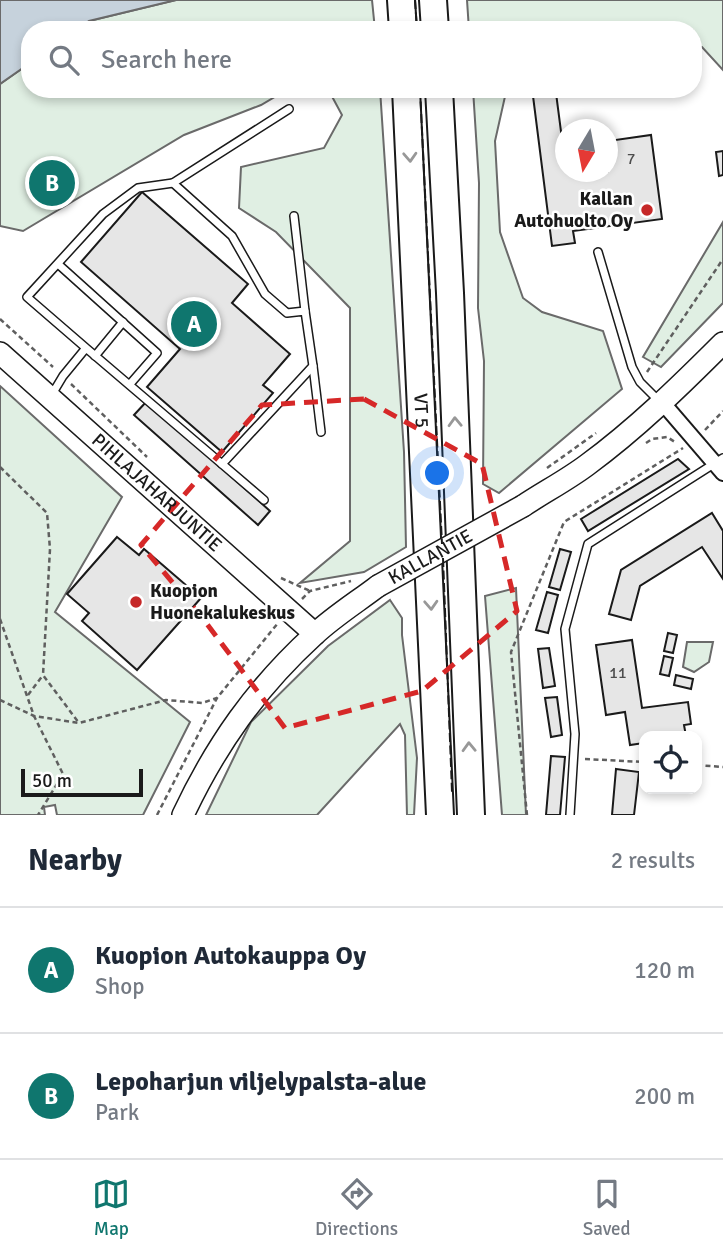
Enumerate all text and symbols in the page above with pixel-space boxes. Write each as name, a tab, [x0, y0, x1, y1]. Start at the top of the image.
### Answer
search box	[21, 21, 702, 98]
icon: search	[45, 41, 83, 79]
text: Search here	[101, 44, 232, 76]
north arrow	[555, 119, 618, 182]
house number: 7	[627, 149, 635, 169]
one-way arrow	[402, 152, 417, 163]
pin: B	[29, 157, 75, 209]
place label: Kallan Autohuolto Oy	[514, 187, 634, 233]
marker: Kallan Autohuolto Oy	[639, 202, 655, 218]
pin: A	[171, 298, 217, 350]
street label: VT 5	[408, 393, 434, 429]
one-way arrow	[448, 416, 463, 427]
street label: PIHLAJAHARJUNTIE	[87, 428, 227, 557]
your location	[420, 456, 454, 490]
street label: KALLANTIE	[384, 524, 477, 590]
place label: Kuopion Huonekalukeskus	[150, 579, 295, 625]
marker: Kuopion Huonekalukeskus	[128, 594, 144, 610]
one-way arrow	[424, 600, 439, 611]
house number: 11	[609, 663, 627, 683]
map controls	[639, 731, 702, 794]
button: locate	[639, 731, 702, 794]
one-way arrow	[462, 741, 477, 752]
scale bar	[21, 766, 144, 798]
text: 50 m	[32, 769, 72, 793]
text: Nearby	[28, 842, 122, 879]
text: 2 results	[611, 846, 695, 875]
text: Kuopion Autokauppa Oy	[95, 940, 366, 972]
text: A	[44, 956, 58, 985]
text: 120 m	[634, 956, 695, 985]
text: Shop	[95, 972, 144, 1001]
text: Lepoharjun viljelypalsta-alue	[95, 1066, 426, 1098]
text: B	[44, 1082, 58, 1111]
text: 200 m	[634, 1082, 695, 1111]
text: Park	[95, 1098, 139, 1127]
tab: Map	[92, 1175, 130, 1241]
tab: Directions	[315, 1175, 398, 1241]
tab: Saved	[583, 1175, 631, 1241]

